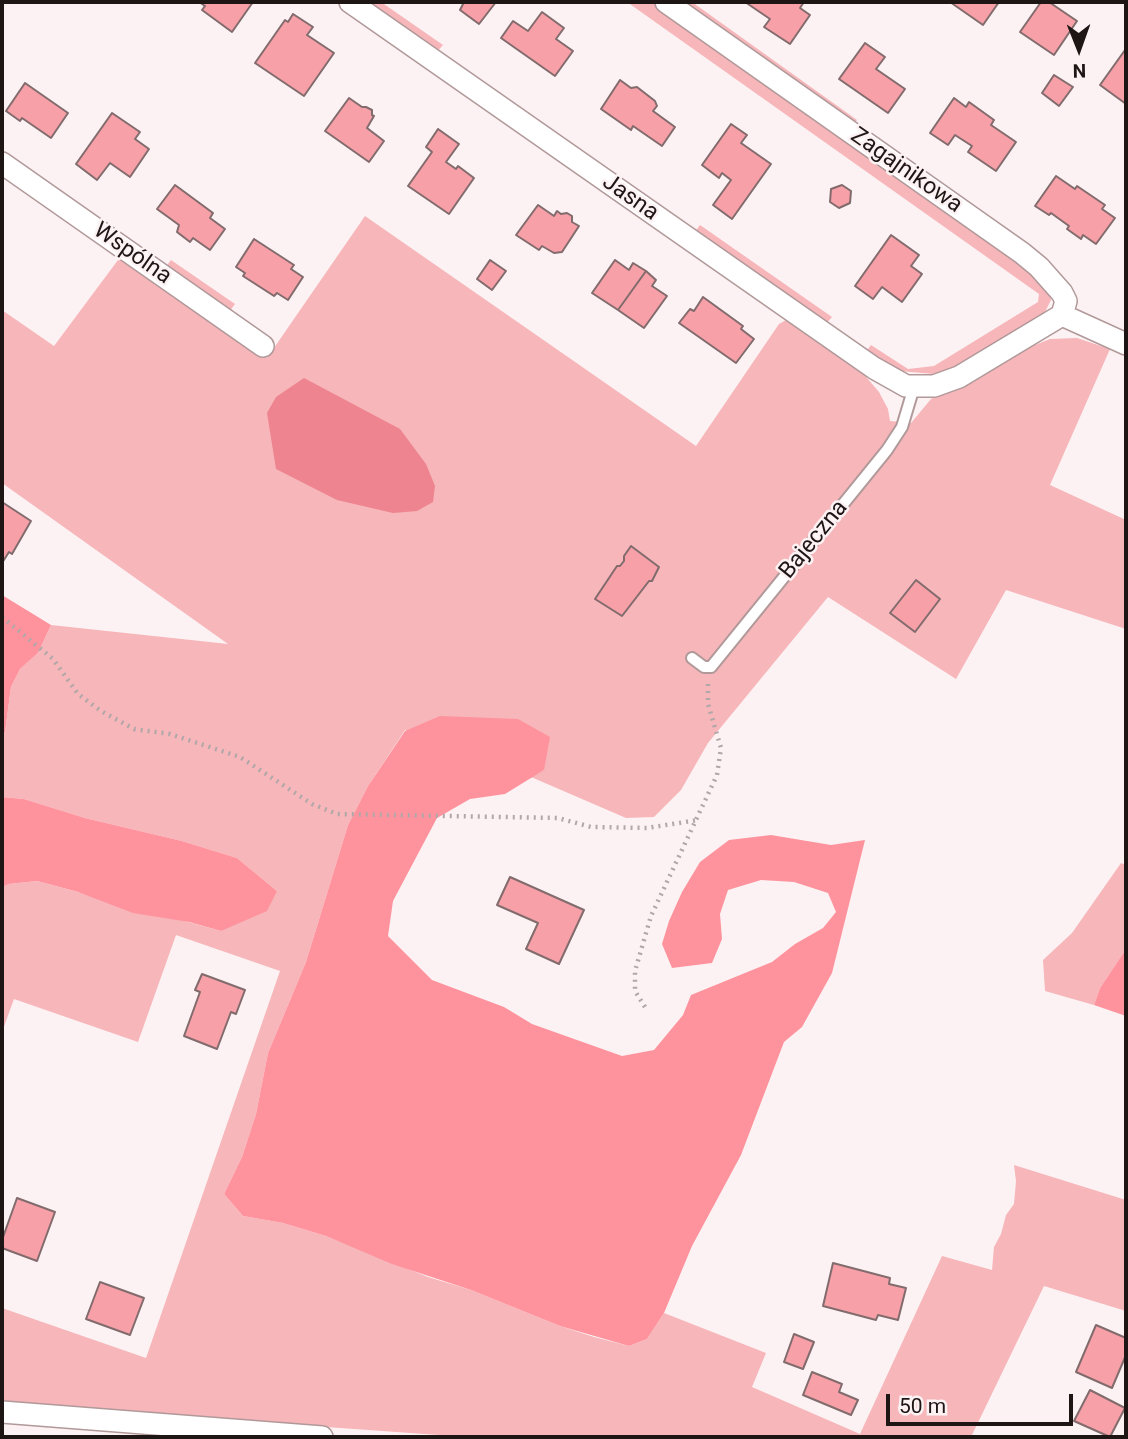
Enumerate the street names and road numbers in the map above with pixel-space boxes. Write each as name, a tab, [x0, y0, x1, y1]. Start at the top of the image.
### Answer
street label: Zagajnikowa	[845, 122, 967, 220]
street label: Jasna	[597, 169, 663, 227]
street label: Wspólna	[88, 217, 176, 291]
street label: Bajeczna	[774, 495, 854, 585]

